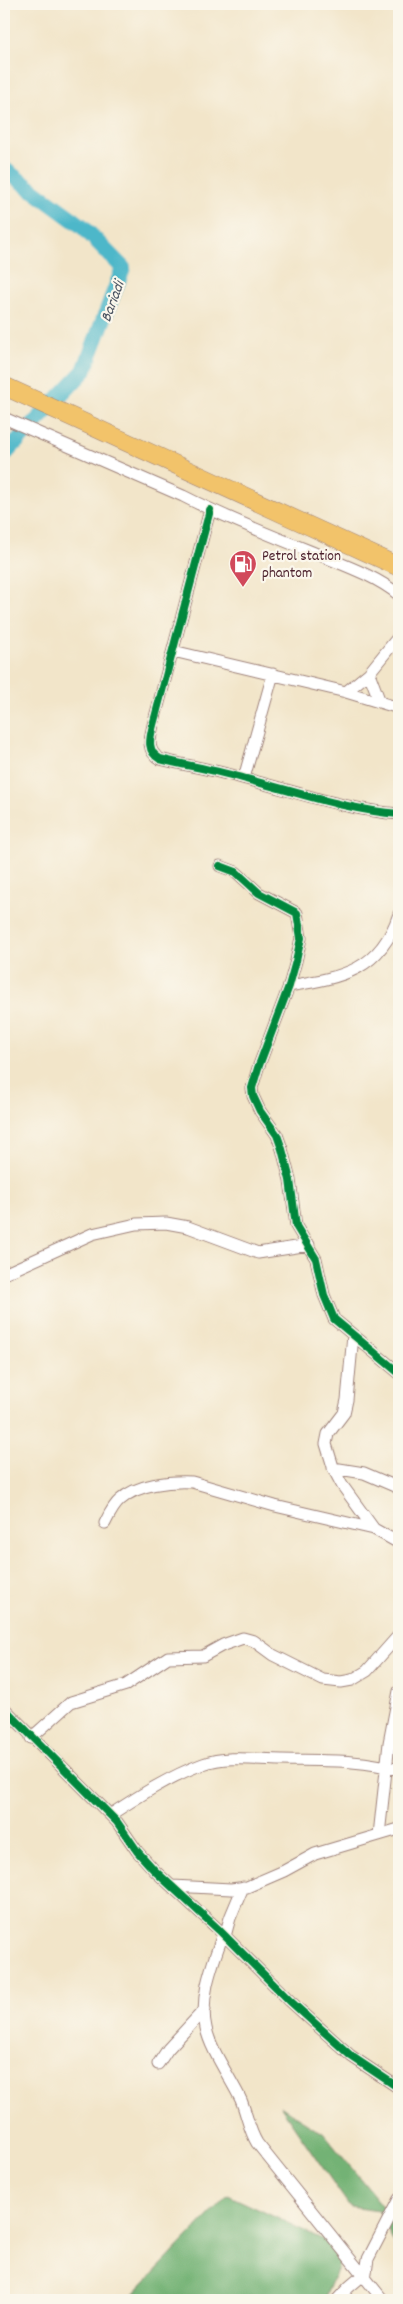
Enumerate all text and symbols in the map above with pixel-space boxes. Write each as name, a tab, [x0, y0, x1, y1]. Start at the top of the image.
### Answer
water label: Bariadi	[95, 275, 132, 325]
place label: Petrol station phantom	[262, 546, 341, 585]
fuel station icon: Petrol station phantom	[228, 549, 258, 588]

